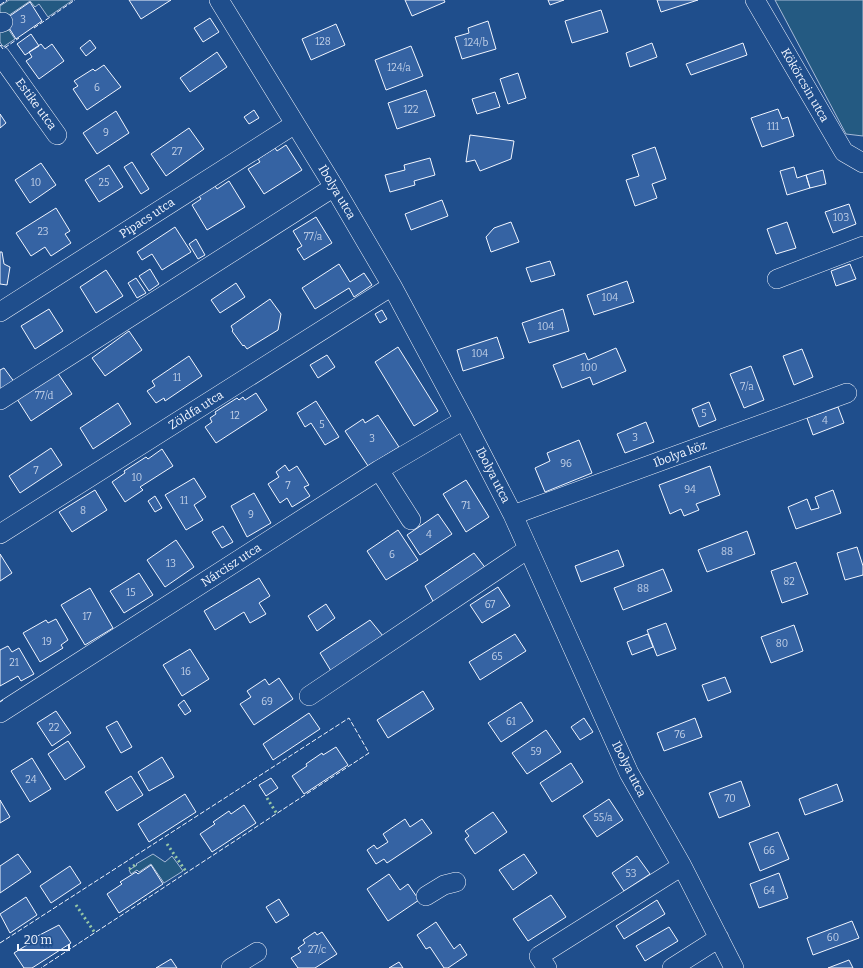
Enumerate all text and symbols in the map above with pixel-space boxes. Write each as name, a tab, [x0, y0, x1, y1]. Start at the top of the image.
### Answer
house number: 3	[20, 14, 26, 26]
house number: 128	[315, 36, 331, 48]
house number: 124/b	[464, 37, 488, 49]
street label: Kökörcsin utca	[778, 46, 832, 125]
house number: 124/a	[387, 62, 411, 74]
street label: Estike utca	[13, 75, 60, 133]
house number: 6	[94, 82, 100, 94]
house number: 122	[404, 104, 418, 116]
house number: 111	[767, 121, 779, 133]
house number: 9	[103, 127, 109, 139]
house number: 27	[172, 146, 182, 158]
street label: Ibolya utca	[315, 162, 359, 222]
house number: 10	[31, 177, 41, 189]
house number: 25	[99, 177, 109, 189]
street label: Pipacs utca	[117, 195, 177, 241]
house number: 103	[833, 212, 849, 224]
house number: 23	[37, 226, 49, 238]
house number: 77/a	[304, 231, 323, 243]
house number: 104	[602, 292, 618, 304]
house number: 104	[538, 321, 554, 333]
house number: 104	[472, 348, 488, 360]
house number: 100	[581, 362, 597, 374]
house number: 11	[173, 372, 181, 384]
house number: 7/a	[740, 381, 754, 393]
street label: Zöldfa utca	[166, 387, 226, 432]
house number: 77/d	[35, 390, 53, 402]
house number: 5	[701, 408, 707, 420]
house number: 12	[230, 410, 240, 422]
house number: 4	[822, 415, 828, 427]
house number: 5	[319, 419, 325, 431]
house number: 3	[632, 432, 638, 444]
house number: 3	[369, 433, 375, 445]
street label: Ibolya köz	[652, 438, 709, 470]
street label: Ibolya utca	[473, 445, 513, 506]
house number: 96	[560, 458, 572, 470]
house number: 7	[33, 465, 39, 477]
house number: 10	[132, 472, 142, 484]
house number: 7	[285, 480, 291, 492]
house number: 94	[684, 484, 696, 496]
house number: 11	[180, 495, 188, 507]
house number: 71	[461, 500, 471, 512]
house number: 8	[80, 505, 86, 517]
house number: 9	[248, 509, 254, 521]
house number: 4	[426, 529, 432, 541]
street label: Nárcisz utca	[198, 540, 264, 590]
house number: 88	[721, 546, 733, 558]
house number: 6	[389, 549, 395, 561]
house number: 13	[166, 558, 176, 570]
house number: 82	[783, 576, 795, 588]
house number: 88	[637, 583, 649, 595]
house number: 15	[126, 587, 136, 599]
house number: 67	[485, 599, 495, 611]
house number: 17	[83, 611, 91, 623]
house number: 19	[42, 636, 52, 648]
house number: 80	[776, 638, 788, 650]
house number: 65	[491, 651, 503, 663]
house number: 21	[9, 657, 19, 669]
house number: 16	[181, 666, 191, 678]
house number: 69	[261, 696, 273, 708]
house number: 61	[506, 716, 516, 728]
house number: 22	[49, 722, 59, 734]
house number: 76	[675, 729, 686, 741]
street label: Ibolya utca	[609, 739, 649, 800]
house number: 59	[530, 746, 542, 758]
house number: 24	[25, 774, 37, 786]
house number: 70	[724, 793, 736, 805]
house number: 55/a	[594, 812, 613, 824]
house number: 66	[763, 845, 775, 857]
house number: 53	[626, 868, 637, 880]
house number: 64	[763, 885, 775, 897]
scale bar	[18, 926, 69, 952]
house number: 60	[827, 932, 839, 944]
text: 20 m	[24, 933, 53, 947]
house number: 27/c	[308, 944, 326, 956]

